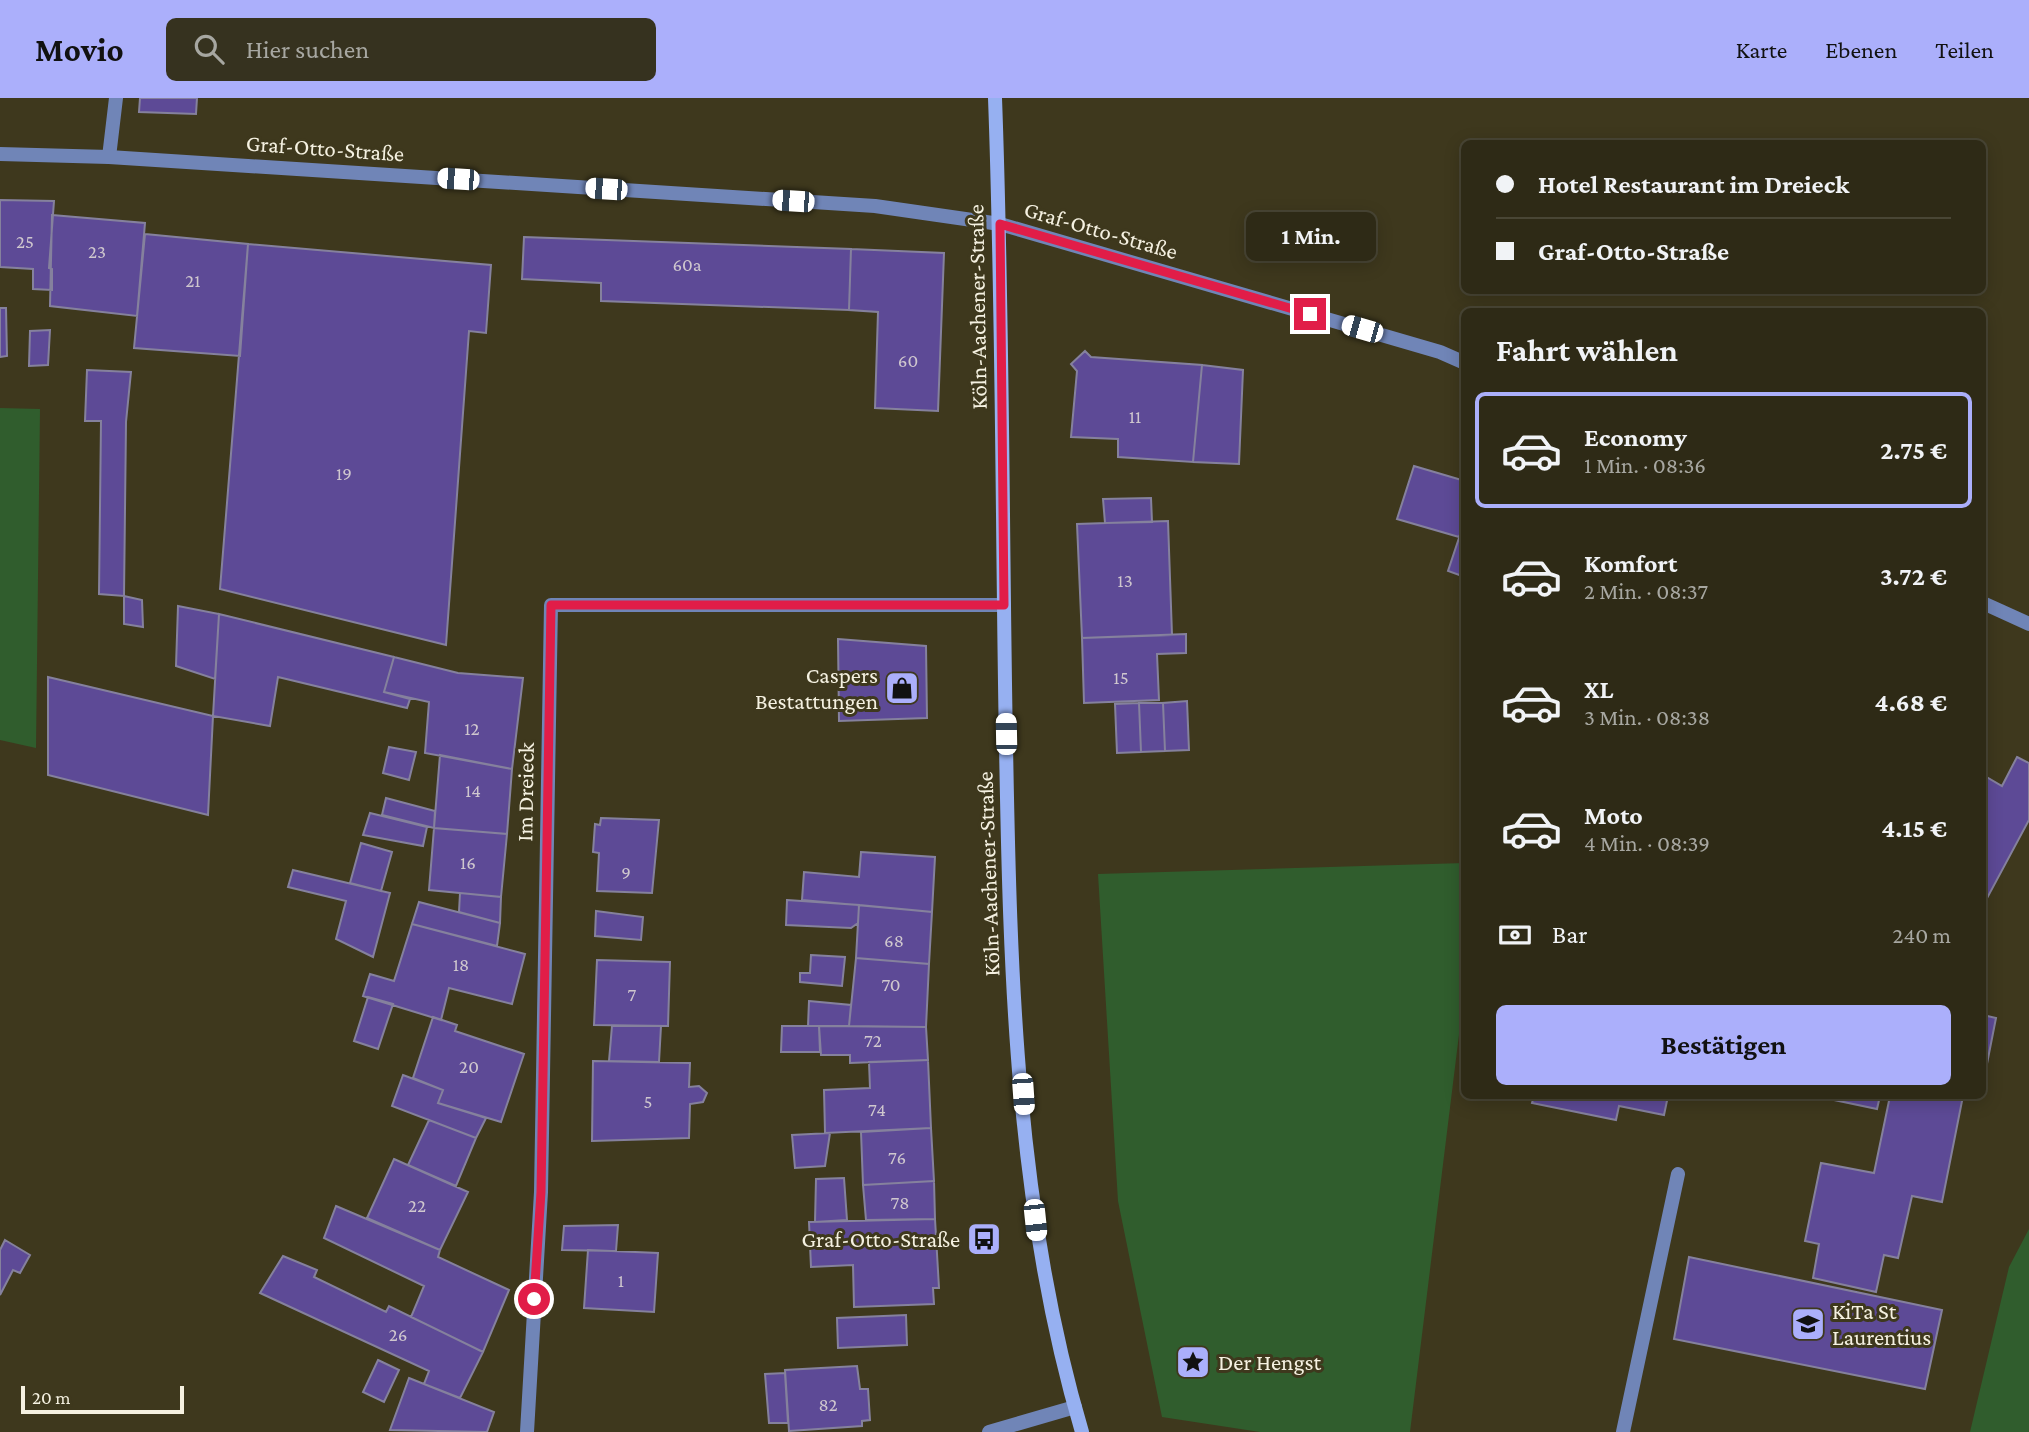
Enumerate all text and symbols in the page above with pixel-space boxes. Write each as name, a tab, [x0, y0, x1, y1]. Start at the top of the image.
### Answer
search box	[166, 18, 656, 81]
icon: search	[190, 30, 228, 68]
text: Movio	[35, 31, 124, 68]
text: Hier suchen	[246, 35, 369, 64]
text: Karte	[1736, 36, 1787, 63]
text: Ebenen	[1825, 36, 1897, 63]
text: Teilen	[1935, 36, 1994, 63]
street label: Graf-Otto-Straße	[245, 130, 405, 166]
car	[437, 167, 480, 191]
text: Hotel Restaurant im Dreieck	[1538, 170, 1849, 199]
car	[585, 177, 628, 201]
car	[772, 189, 815, 213]
street label: Graf-Otto-Straße	[1021, 196, 1181, 264]
street label: Köln-Aachener-Straße	[962, 204, 992, 410]
callout: 1 Min.	[1245, 212, 1375, 262]
text: 1 Min.	[1281, 223, 1341, 249]
house number: 25	[16, 231, 34, 252]
text: Graf-Otto-Straße	[1538, 237, 1729, 266]
house number: 23	[88, 241, 106, 262]
house number: 60a	[672, 254, 702, 275]
house number: 21	[185, 270, 201, 291]
route end	[1294, 298, 1326, 330]
car	[1339, 313, 1386, 345]
text: Fahrt wählen	[1496, 332, 1678, 368]
house number: 60	[898, 350, 918, 371]
house number: 11	[1129, 406, 1141, 427]
icon: car	[1500, 419, 1563, 482]
text: Economy	[1584, 423, 1687, 452]
text: 2.75 €	[1880, 436, 1947, 465]
text: 1 Min. · 08:36	[1584, 452, 1706, 478]
house number: 19	[336, 463, 352, 484]
icon: car	[1500, 545, 1563, 608]
text: Komfort	[1584, 549, 1677, 578]
text: 3.72 €	[1880, 562, 1947, 591]
house number: 13	[1117, 570, 1133, 591]
text: 2 Min. · 08:37	[1584, 578, 1708, 604]
place label: Caspers Bestattungen	[755, 662, 878, 714]
house number: 15	[1113, 667, 1129, 688]
shop icon: Caspers Bestattungen	[883, 669, 921, 707]
icon: car	[1500, 671, 1563, 734]
text: XL	[1584, 675, 1613, 704]
text: 4.68 €	[1875, 688, 1947, 717]
text: 3 Min. · 08:38	[1584, 704, 1710, 730]
car	[996, 713, 1017, 755]
house number: 12	[464, 718, 480, 739]
street label: Im Dreieck	[511, 742, 539, 842]
street label: Köln-Aachener-Straße	[971, 771, 1005, 977]
house number: 14	[465, 780, 481, 801]
icon: car	[1500, 797, 1563, 860]
text: Moto	[1584, 801, 1643, 830]
text: 4.15 €	[1881, 814, 1947, 843]
text: 4 Min. · 08:39	[1584, 830, 1710, 856]
house number: 16	[460, 852, 476, 873]
house number: 9	[621, 862, 631, 883]
icon: cash	[1496, 916, 1534, 954]
text: Bar	[1552, 920, 1588, 949]
text: 240 m	[1892, 922, 1951, 948]
house number: 68	[884, 930, 904, 951]
house number: 18	[453, 954, 469, 975]
house number: 70	[881, 974, 901, 995]
house number: 7	[628, 984, 637, 1005]
button: Bestätigen	[1496, 1005, 1951, 1085]
house number: 72	[864, 1030, 882, 1051]
house number: 20	[459, 1056, 479, 1077]
car	[1012, 1072, 1035, 1116]
house number: 5	[644, 1091, 652, 1112]
house number: 74	[868, 1099, 886, 1120]
house number: 76	[888, 1147, 906, 1168]
house number: 78	[891, 1192, 909, 1213]
house number: 22	[408, 1195, 426, 1216]
car	[1023, 1198, 1048, 1242]
bus stop icon: Graf-Otto-Straße	[965, 1220, 1003, 1258]
place label: Graf-Otto-Straße	[802, 1226, 960, 1252]
house number: 1	[618, 1270, 624, 1291]
route start	[518, 1283, 550, 1315]
place label: KiTa St Laurentius	[1832, 1298, 1931, 1350]
school or university icon: KiTa St Laurentius	[1789, 1305, 1827, 1343]
house number: 26	[389, 1324, 407, 1345]
place icon: Der Hengst	[1174, 1343, 1212, 1381]
place label: Der Hengst	[1218, 1349, 1322, 1375]
scale bar	[21, 1383, 184, 1415]
text: 20 m	[32, 1387, 71, 1408]
house number: 82	[818, 1394, 838, 1415]

